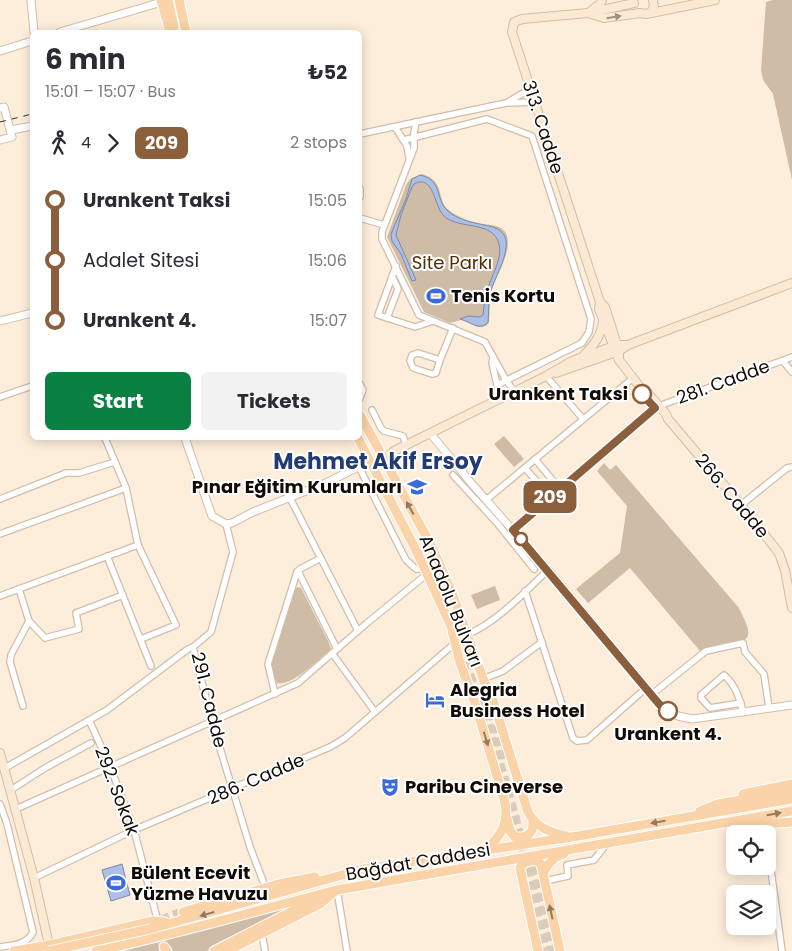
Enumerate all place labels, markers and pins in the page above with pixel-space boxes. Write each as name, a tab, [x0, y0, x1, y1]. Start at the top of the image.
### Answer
place label: Tenis Kortu	[451, 283, 555, 308]
sports icon: Tenis Kortu	[425, 285, 447, 307]
place label: Urankent Taksi	[488, 381, 628, 406]
marker: Urankent Taksi	[632, 384, 652, 404]
place label: Pınar Eğitim Kurumları	[192, 474, 402, 499]
school or university icon: Pınar Eğitim Kurumları	[406, 476, 428, 498]
unlabelled marker	[514, 532, 528, 546]
place label: Alegria Business Hotel	[450, 677, 585, 723]
hotel icon: Alegria Business Hotel	[424, 689, 446, 711]
marker: Urankent 4.	[658, 701, 678, 721]
place label: Urankent 4.	[614, 721, 722, 746]
place label: Paribu Cineverse	[405, 774, 563, 799]
theatre icon: Paribu Cineverse	[379, 776, 401, 798]
place label: Bülent Ecevit Yüzme Havuzu	[131, 860, 268, 906]
sports icon: Bülent Ecevit Yüzme Havuzu	[105, 872, 127, 894]

